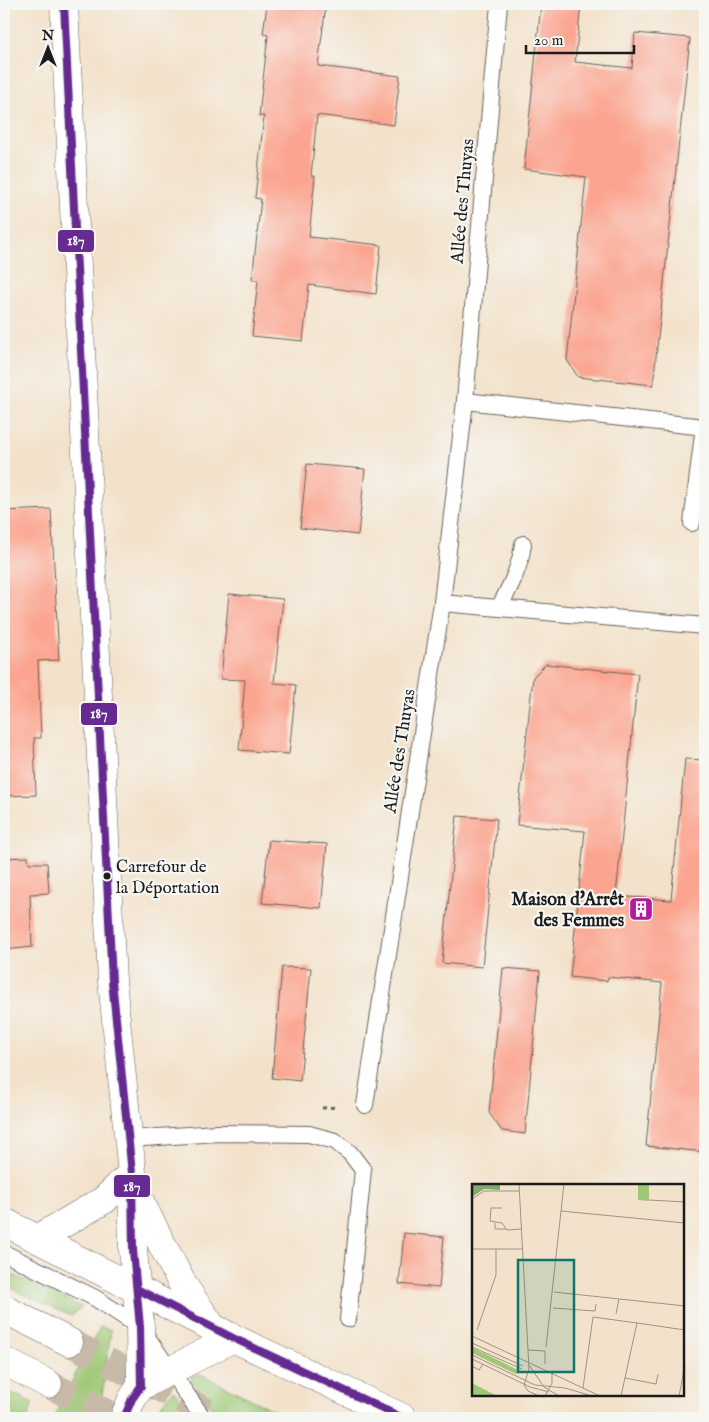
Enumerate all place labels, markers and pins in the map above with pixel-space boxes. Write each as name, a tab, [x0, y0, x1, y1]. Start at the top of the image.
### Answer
place label: Carrefour de la Déportation	[116, 857, 219, 899]
marker: Carrefour de la Déportation	[102, 871, 112, 881]
place label: Maison d'Arrêt des Femmes	[511, 889, 625, 933]
building icon: Maison d'Arrêt des Femmes	[628, 896, 654, 922]

